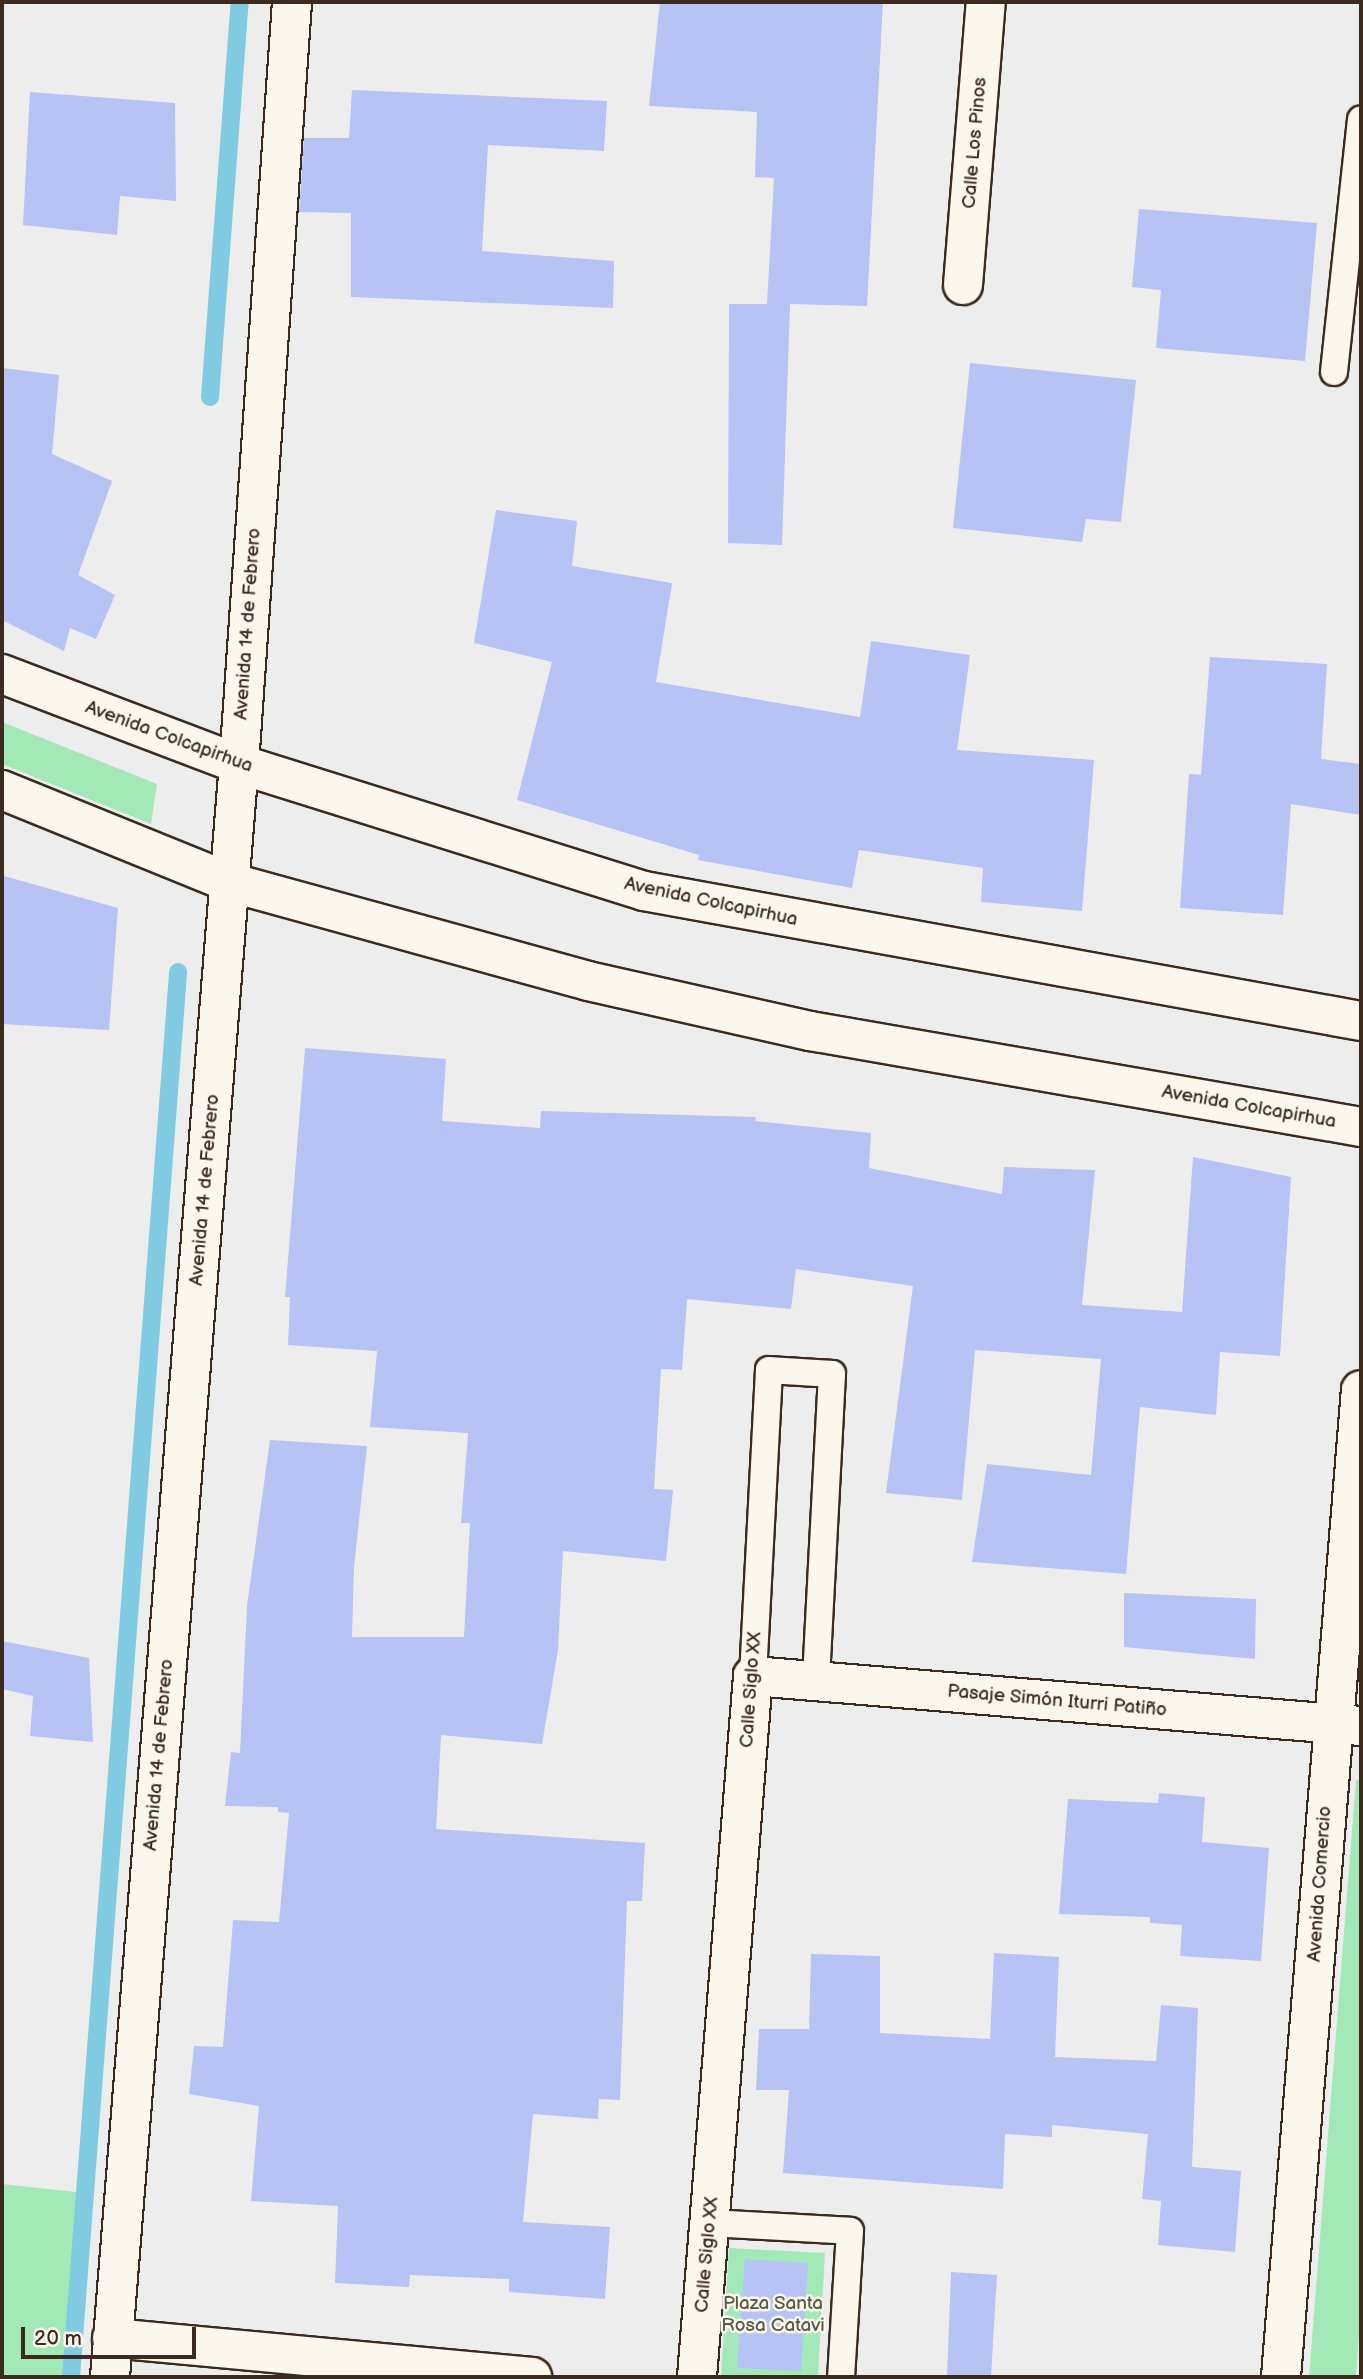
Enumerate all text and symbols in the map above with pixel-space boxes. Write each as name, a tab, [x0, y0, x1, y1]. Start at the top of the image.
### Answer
street label: Calle Los Pinos	[958, 76, 992, 210]
street label: Avenida 14 de Febrero	[230, 527, 266, 721]
street label: Avenida Colcapirhua	[82, 696, 256, 778]
street label: Avenida Colcapirhua	[622, 872, 800, 932]
street label: Avenida Colcapirhua	[1160, 1080, 1338, 1134]
street label: Avenida 14 de Febrero	[185, 1093, 225, 1287]
street label: Calle Siglo XX	[736, 1631, 766, 1749]
street label: Avenida 14 de Febrero	[139, 1658, 179, 1852]
street label: Pasaje Simón Iturri Patiño	[946, 1680, 1168, 1722]
street label: Avenida Comercio	[1303, 1805, 1337, 1963]
street label: Calle Siglo XX	[691, 2196, 723, 2314]
park label: Plaza Santa Rosa Catavi	[721, 2293, 825, 2337]
scale bar	[24, 2312, 200, 2356]
text: 20 m	[34, 2326, 82, 2351]

